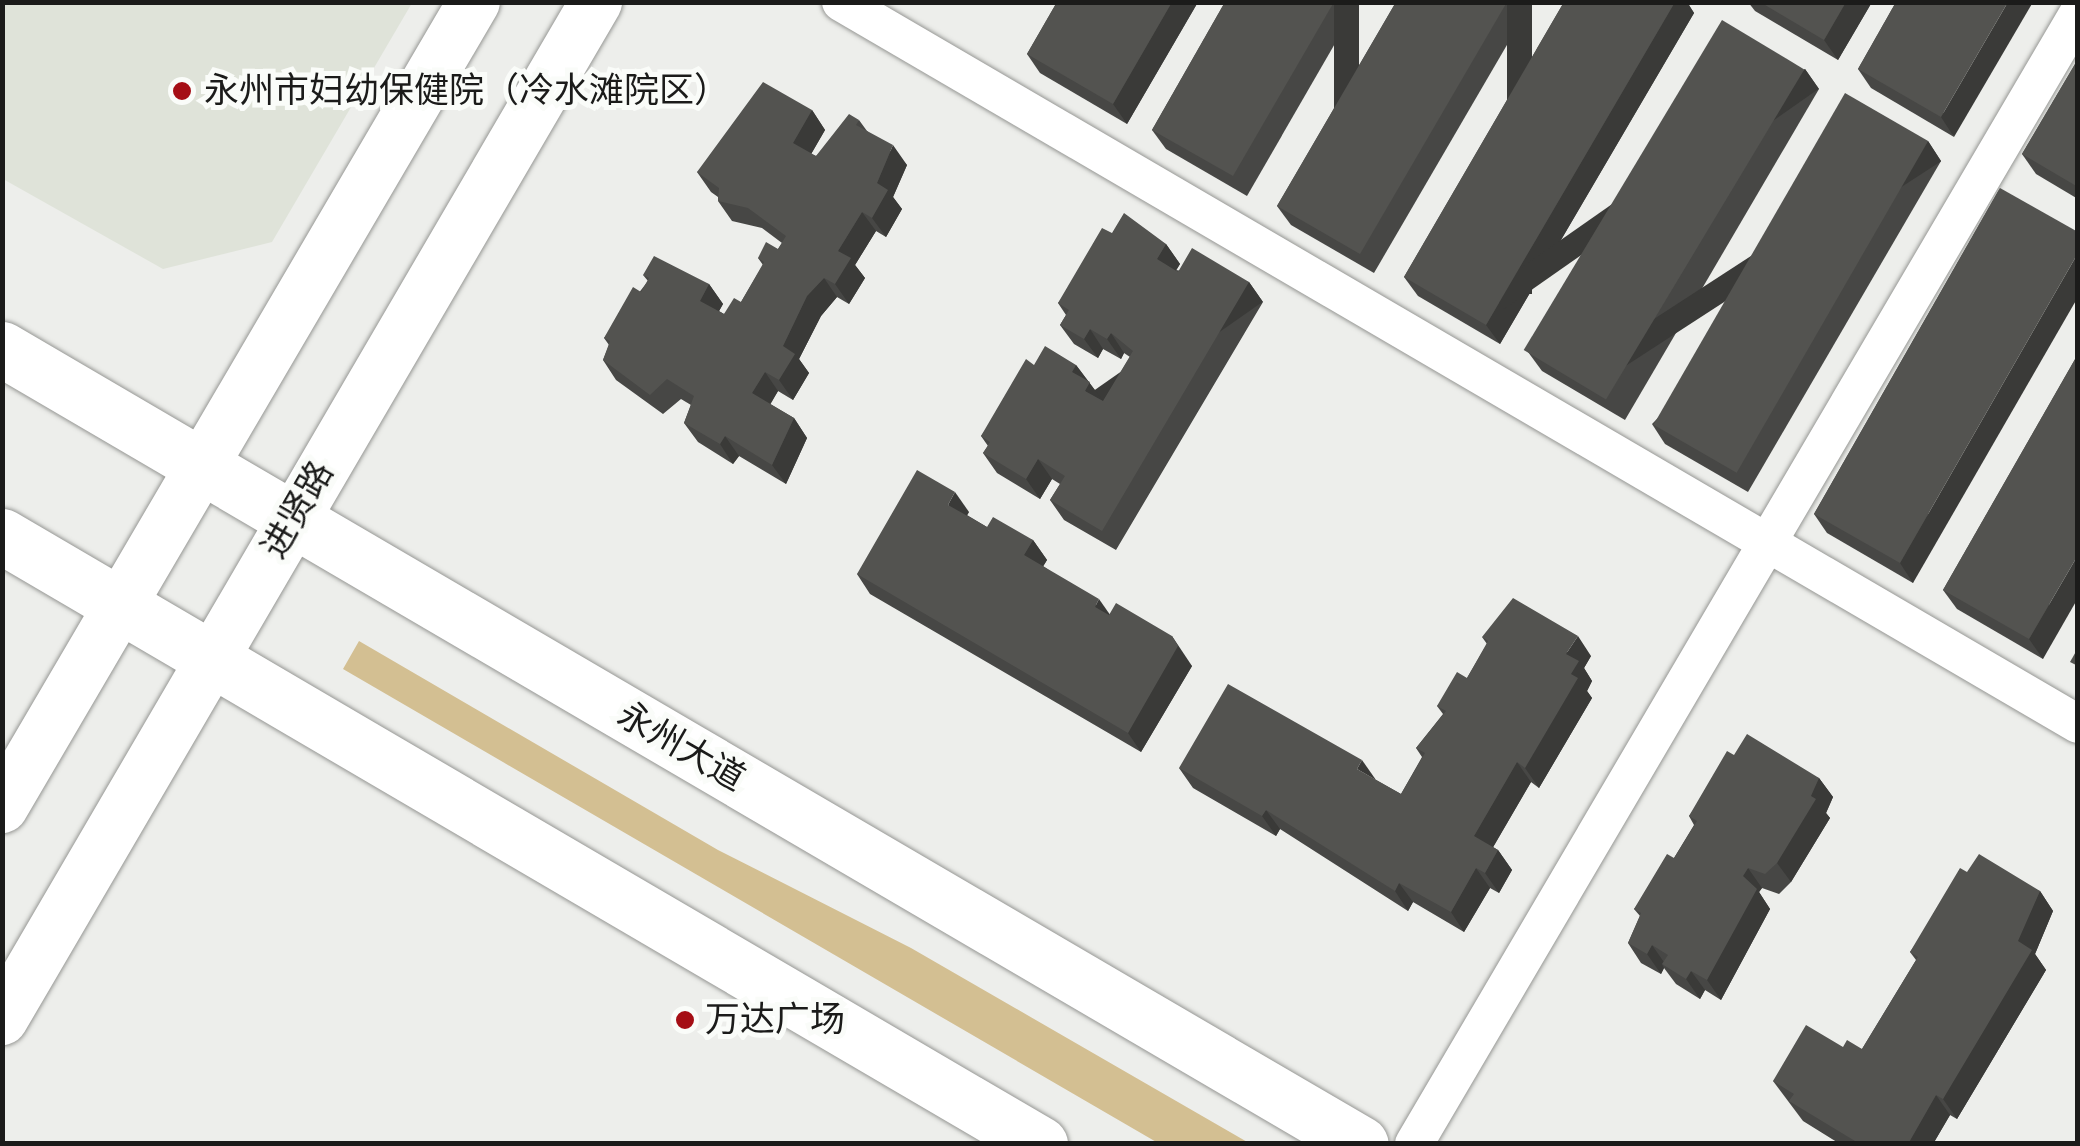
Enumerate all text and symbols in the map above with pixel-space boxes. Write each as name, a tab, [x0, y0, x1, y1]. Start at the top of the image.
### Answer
place label: 永州市妇幼保健院（冷水滩院区）	[204, 70, 729, 112]
marker: 永州市妇幼保健院（冷水滩院区）	[169, 78, 195, 104]
street label: 进贤路	[254, 454, 342, 566]
street label: 永州大道	[610, 694, 752, 800]
place label: 万达广场	[705, 999, 845, 1041]
marker: 万达广场	[674, 1009, 696, 1031]

